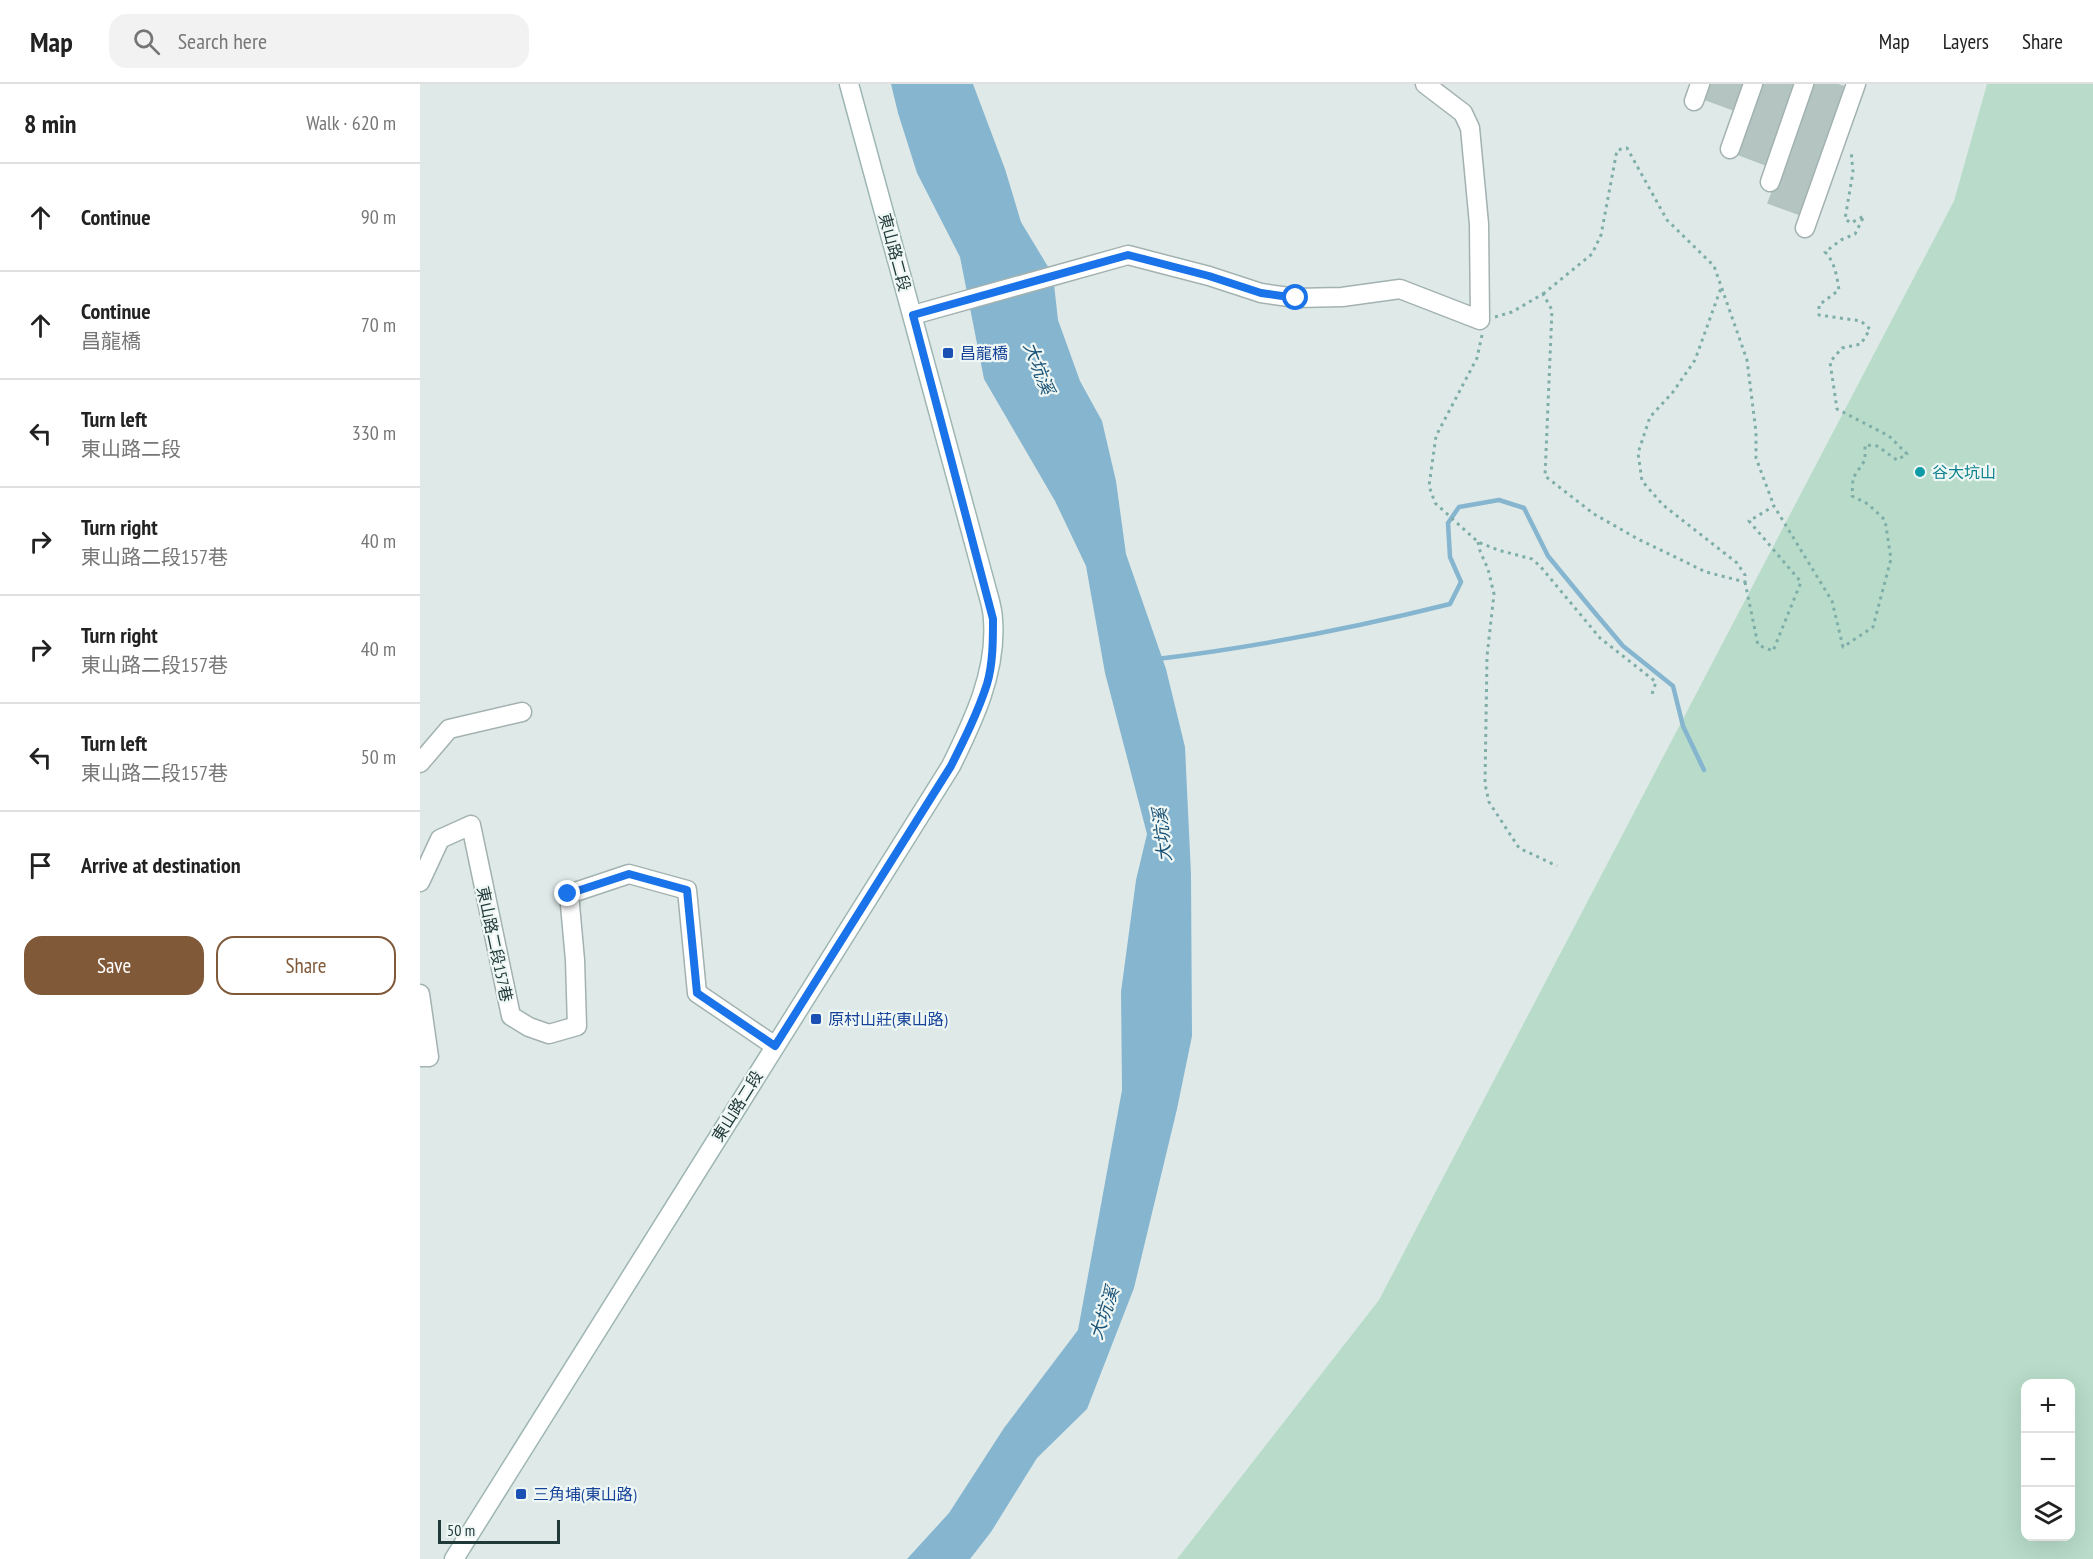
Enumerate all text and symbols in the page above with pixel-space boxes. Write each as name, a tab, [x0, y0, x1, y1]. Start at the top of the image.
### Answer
search box	[109, 14, 529, 68]
text: Map	[30, 23, 73, 60]
icon: search	[130, 25, 163, 58]
text: Search here	[178, 27, 267, 55]
text: Map	[1879, 28, 1910, 55]
text: Layers	[1943, 28, 1989, 55]
text: Share	[2022, 28, 2063, 55]
text: 8 min	[24, 107, 77, 140]
text: Walk · 620 m	[306, 110, 396, 136]
icon: ahead	[24, 201, 57, 234]
text: Continue	[81, 203, 151, 231]
text: 90 m	[361, 204, 396, 230]
street label: 東山路二段	[875, 211, 915, 293]
route start	[1282, 284, 1308, 310]
text: Continue	[81, 297, 151, 325]
icon: ahead	[24, 309, 57, 342]
text: 70 m	[361, 312, 396, 338]
text: 昌龍橋	[81, 328, 141, 354]
water label: 大坑溪	[1019, 339, 1060, 400]
place label: 昌龍橋	[960, 343, 1008, 363]
marker: 昌龍橋	[941, 346, 955, 360]
text: Turn left	[81, 405, 147, 433]
icon: left	[24, 417, 57, 450]
text: 330 m	[352, 420, 396, 446]
text: 東山路二段	[81, 436, 181, 462]
place label: 谷大坑山	[1932, 462, 1996, 482]
marker: 谷大坑山	[1913, 465, 1927, 479]
text: Turn right	[81, 513, 158, 541]
icon: right	[24, 525, 57, 558]
text: 40 m	[361, 528, 396, 554]
text: 東山路二段157巷	[81, 544, 228, 570]
text: Turn right	[81, 621, 158, 649]
icon: right	[24, 633, 57, 666]
text: 40 m	[361, 636, 396, 662]
text: 東山路二段157巷	[81, 652, 228, 678]
text: Turn left	[81, 729, 147, 757]
icon: left	[24, 741, 57, 774]
text: 50 m	[361, 744, 396, 770]
text: 東山路二段157巷	[81, 760, 228, 786]
water label: 大坑溪	[1147, 804, 1176, 863]
icon: arrive	[24, 849, 57, 882]
text: Arrive at destination	[81, 851, 241, 879]
route end	[554, 880, 580, 906]
street label: 東山路二段157巷	[473, 884, 517, 1004]
button: Save	[24, 936, 204, 995]
button: Share	[216, 936, 396, 995]
place label: 原村山莊(東山路)	[828, 1009, 948, 1029]
marker: 原村山莊(東山路)	[809, 1012, 823, 1026]
street label: 東山路二段	[707, 1067, 767, 1145]
water label: 大坑溪	[1084, 1281, 1125, 1342]
map controls	[2021, 1379, 2075, 1541]
button: +	[2021, 1379, 2075, 1433]
button: −	[2021, 1433, 2075, 1487]
place label: 三角埔(東山路)	[533, 1484, 637, 1504]
marker: 三角埔(東山路)	[514, 1487, 528, 1501]
button: layers	[2021, 1487, 2075, 1541]
scale bar	[438, 1517, 560, 1544]
text: 50 m	[447, 1520, 475, 1540]

